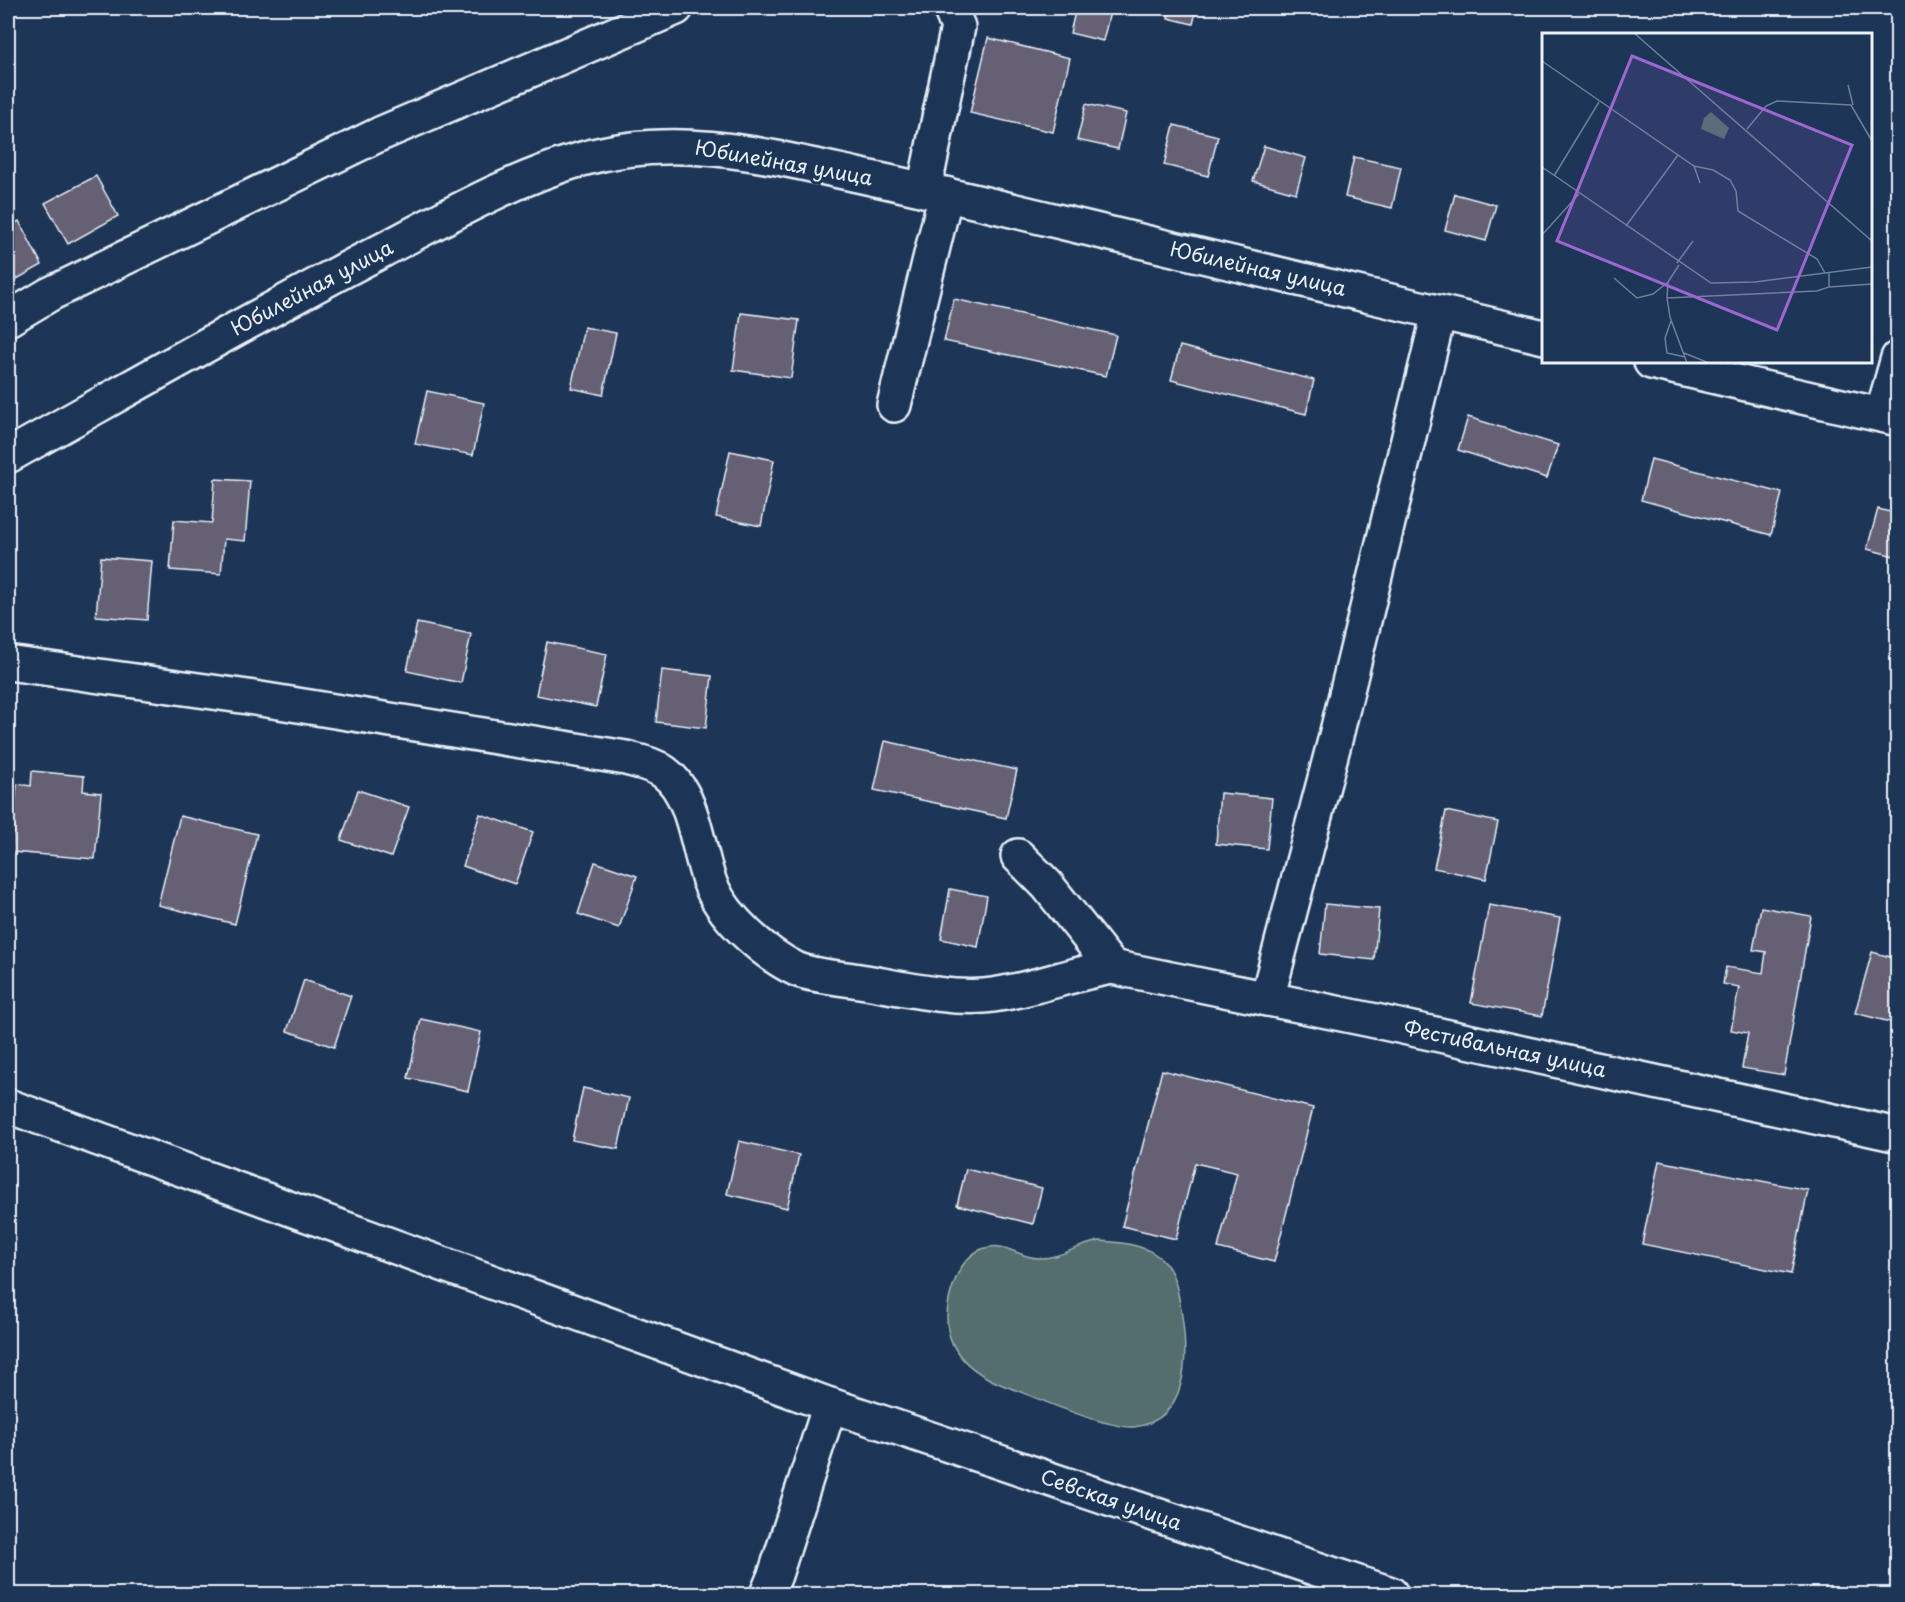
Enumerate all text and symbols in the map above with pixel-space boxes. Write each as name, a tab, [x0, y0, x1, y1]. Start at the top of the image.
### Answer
inset map	[1542, 33, 1872, 363]
street label: Юбилейная улица	[693, 132, 876, 192]
street label: Юбилейная улица	[225, 232, 398, 343]
street label: Юбилейная улица	[1167, 233, 1350, 303]
street label: Фестивальная улица	[1401, 1012, 1610, 1084]
street label: Севская улица	[1037, 1461, 1186, 1537]

